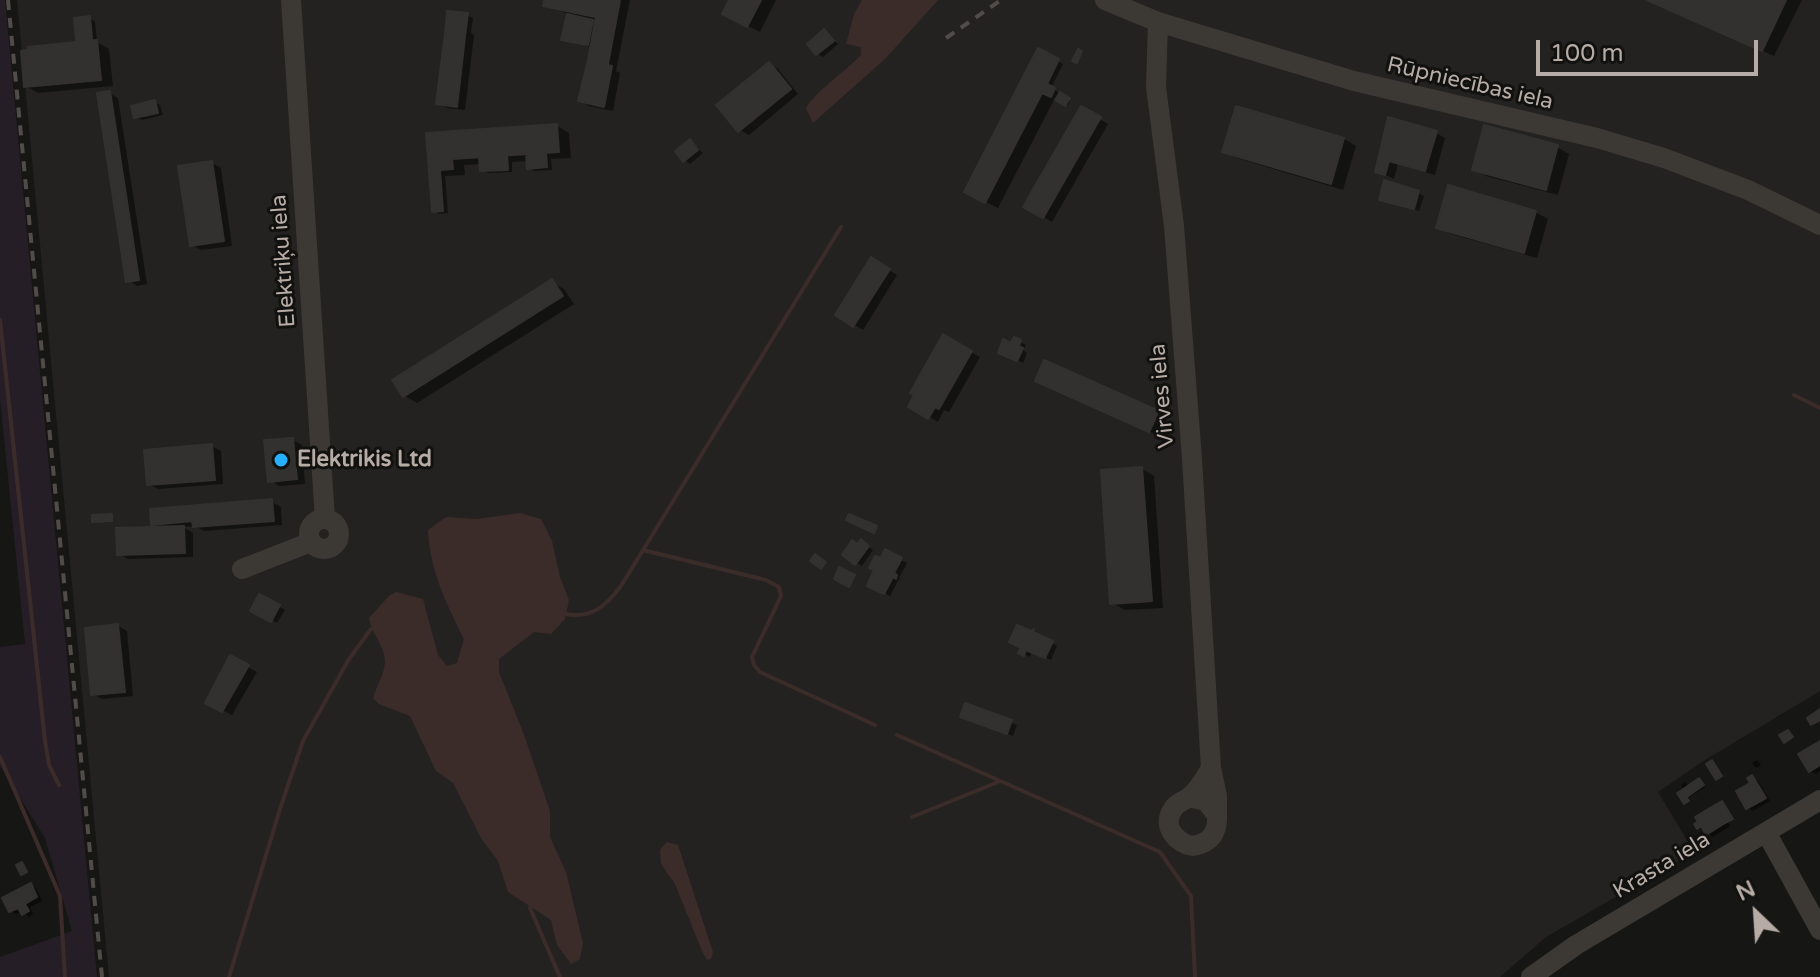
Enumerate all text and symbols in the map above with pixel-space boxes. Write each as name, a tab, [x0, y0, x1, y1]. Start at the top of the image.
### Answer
scale bar	[1540, 24, 1762, 74]
text: 100 m	[1550, 39, 1624, 68]
street label: Rūpniecības iela	[1384, 52, 1556, 116]
street label: Elektriķu iela	[266, 194, 302, 328]
street label: Virves iela	[1145, 343, 1181, 449]
place label: Elektrikis Ltd	[297, 447, 432, 473]
marker: Elektrikis Ltd	[272, 451, 290, 469]
street label: Krasta iela	[1609, 827, 1715, 905]
north arrow	[1716, 873, 1796, 953]
text: N	[1732, 876, 1759, 907]

